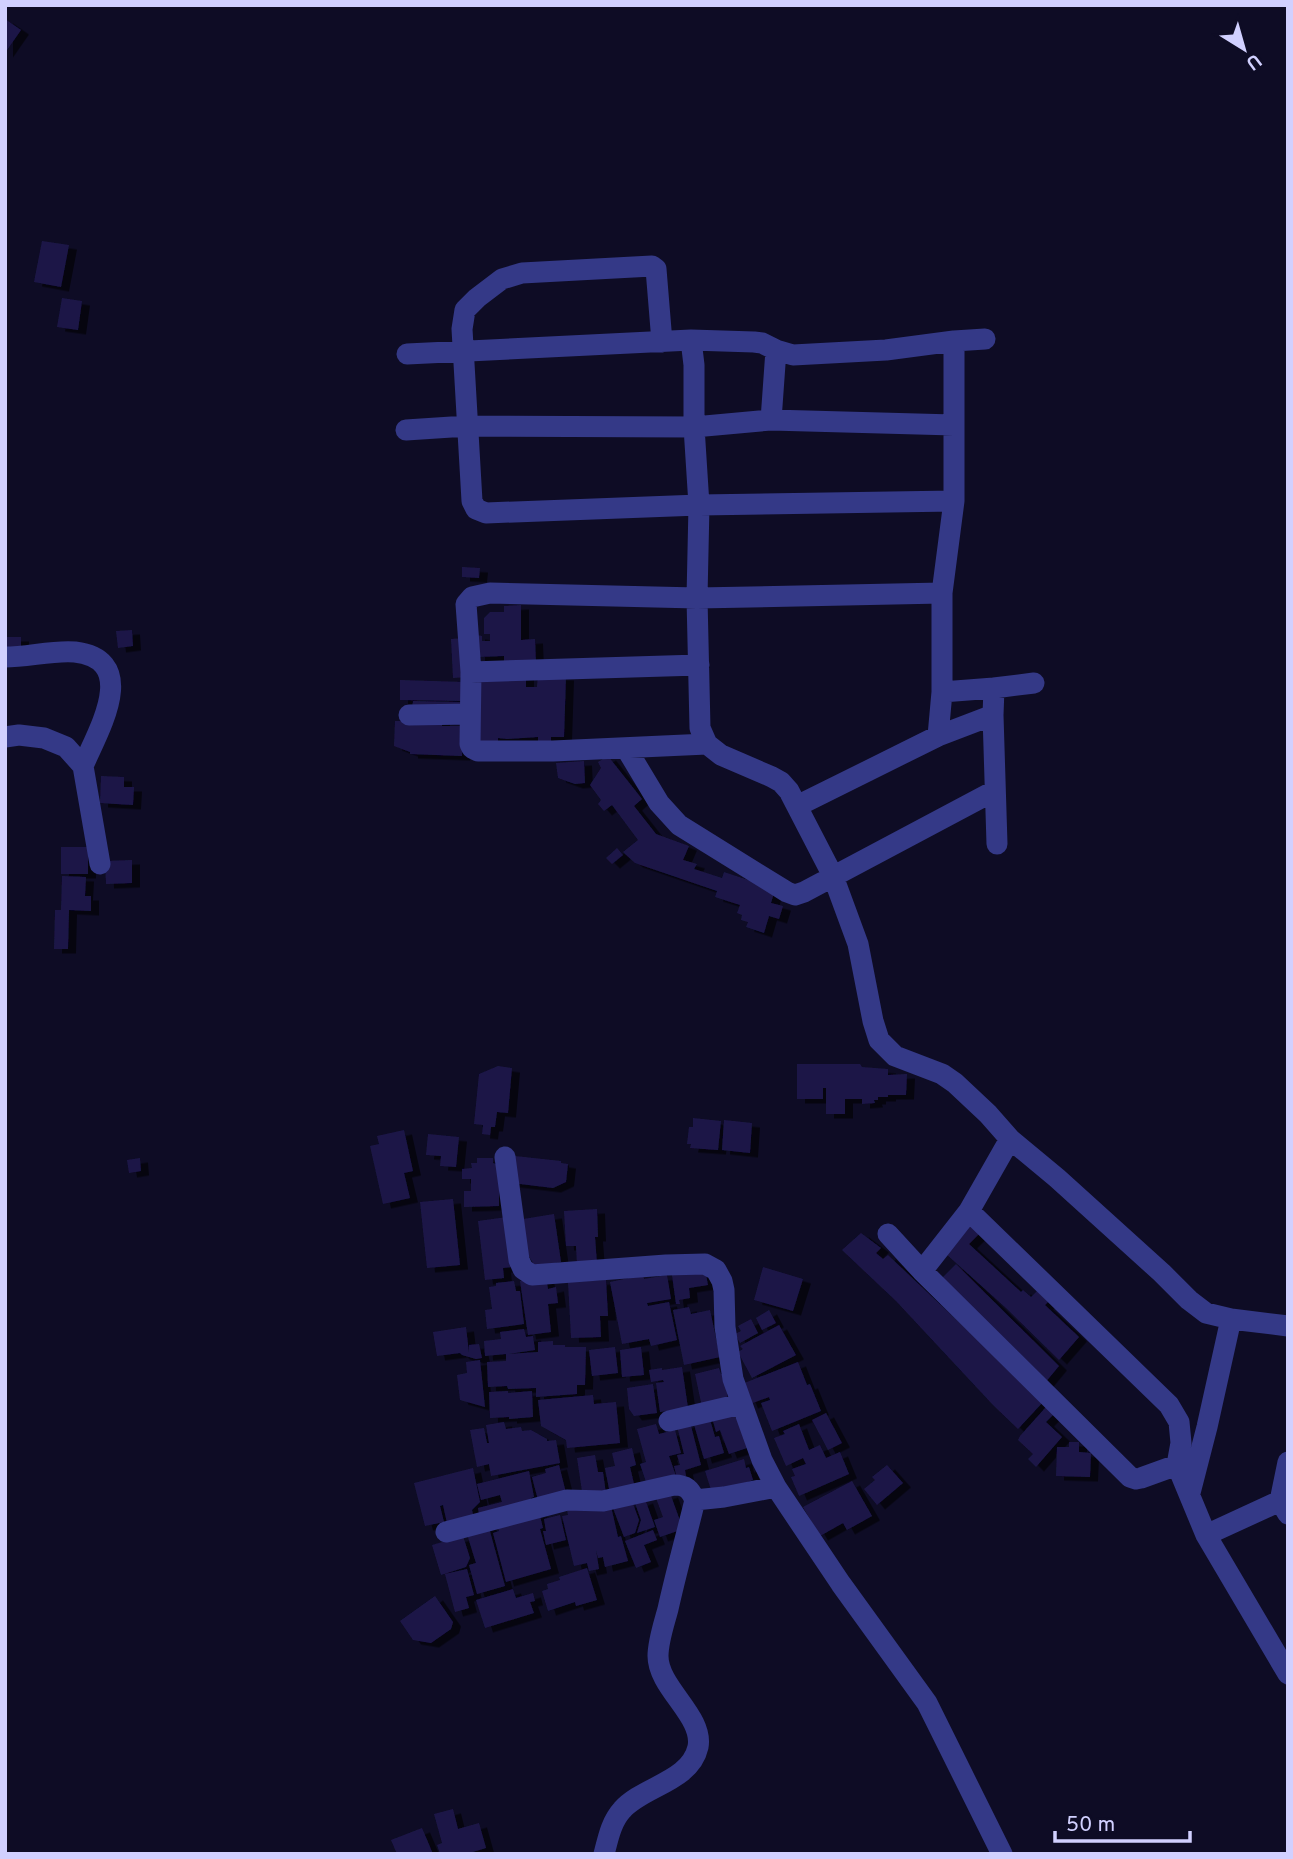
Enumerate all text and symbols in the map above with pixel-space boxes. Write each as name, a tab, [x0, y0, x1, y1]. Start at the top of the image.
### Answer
north arrow	[1209, 14, 1279, 84]
text: U	[1240, 47, 1266, 75]
scale bar	[1055, 1800, 1190, 1844]
text: 50 m	[1066, 1812, 1115, 1839]

